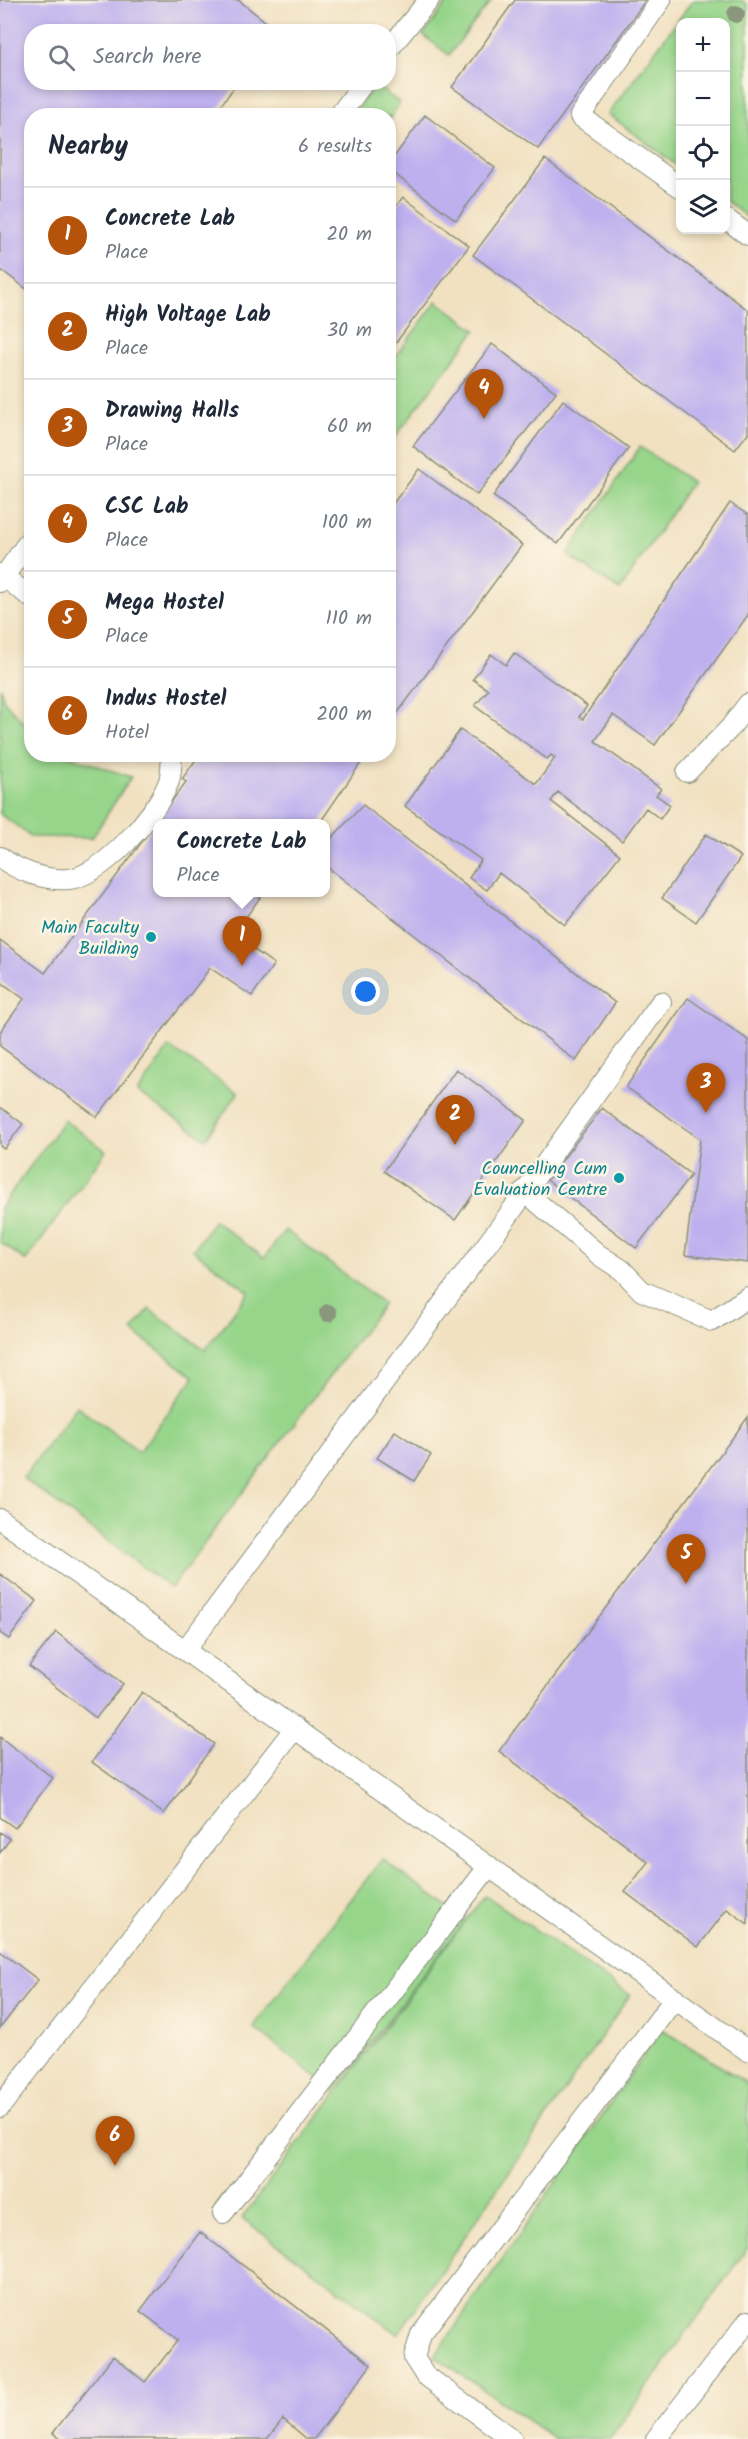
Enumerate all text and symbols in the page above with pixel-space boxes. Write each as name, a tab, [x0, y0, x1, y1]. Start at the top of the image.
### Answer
map controls	[676, 18, 730, 234]
button: +	[676, 18, 730, 72]
search box	[24, 24, 396, 90]
text: Search here	[93, 40, 201, 75]
icon: search	[45, 41, 78, 74]
button: −	[676, 72, 730, 126]
text: Nearby	[48, 126, 128, 168]
button: locate	[676, 126, 730, 180]
text: 6 results	[298, 131, 372, 163]
button: layers	[676, 180, 730, 234]
text: Concrete Lab	[105, 202, 235, 237]
text: 1	[64, 219, 71, 251]
text: 20 m	[326, 219, 372, 251]
text: Place	[105, 237, 148, 269]
text: High Voltage Lab	[105, 298, 271, 333]
text: 2	[62, 315, 73, 347]
text: 30 m	[327, 315, 372, 347]
text: Place	[105, 333, 148, 365]
pin: 4	[464, 370, 504, 419]
text: Drawing Halls	[105, 394, 239, 429]
text: 3	[62, 411, 73, 443]
text: 60 m	[327, 411, 372, 443]
text: Place	[105, 429, 148, 461]
text: CSC Lab	[105, 490, 188, 525]
text: 4	[62, 507, 73, 539]
text: 100 m	[322, 507, 372, 539]
text: Place	[105, 525, 148, 557]
text: Mega Hostel	[105, 586, 224, 621]
text: 5	[62, 603, 73, 635]
text: 110 m	[326, 603, 372, 635]
text: Place	[105, 621, 148, 653]
text: Indus Hostel	[105, 682, 226, 717]
text: 6	[62, 699, 73, 731]
text: 200 m	[316, 699, 372, 731]
text: Hotel	[105, 717, 149, 749]
popup	[153, 819, 330, 897]
text: Concrete Lab	[176, 825, 307, 860]
text: Place	[176, 860, 220, 892]
place label: Main Faculty Building	[41, 914, 140, 964]
pin: 1	[222, 916, 262, 966]
marker: Main Faculty Building	[144, 930, 158, 944]
your location	[351, 977, 380, 1006]
pin: 3	[686, 1064, 726, 1113]
pin: 2	[436, 1096, 474, 1145]
place label: Councelling Cum Evaluation Centre	[473, 1155, 607, 1205]
marker: Councelling Cum Evaluation Centre	[612, 1171, 626, 1185]
pin: 5	[666, 1534, 706, 1584]
pin: 6	[96, 2116, 134, 2166]

